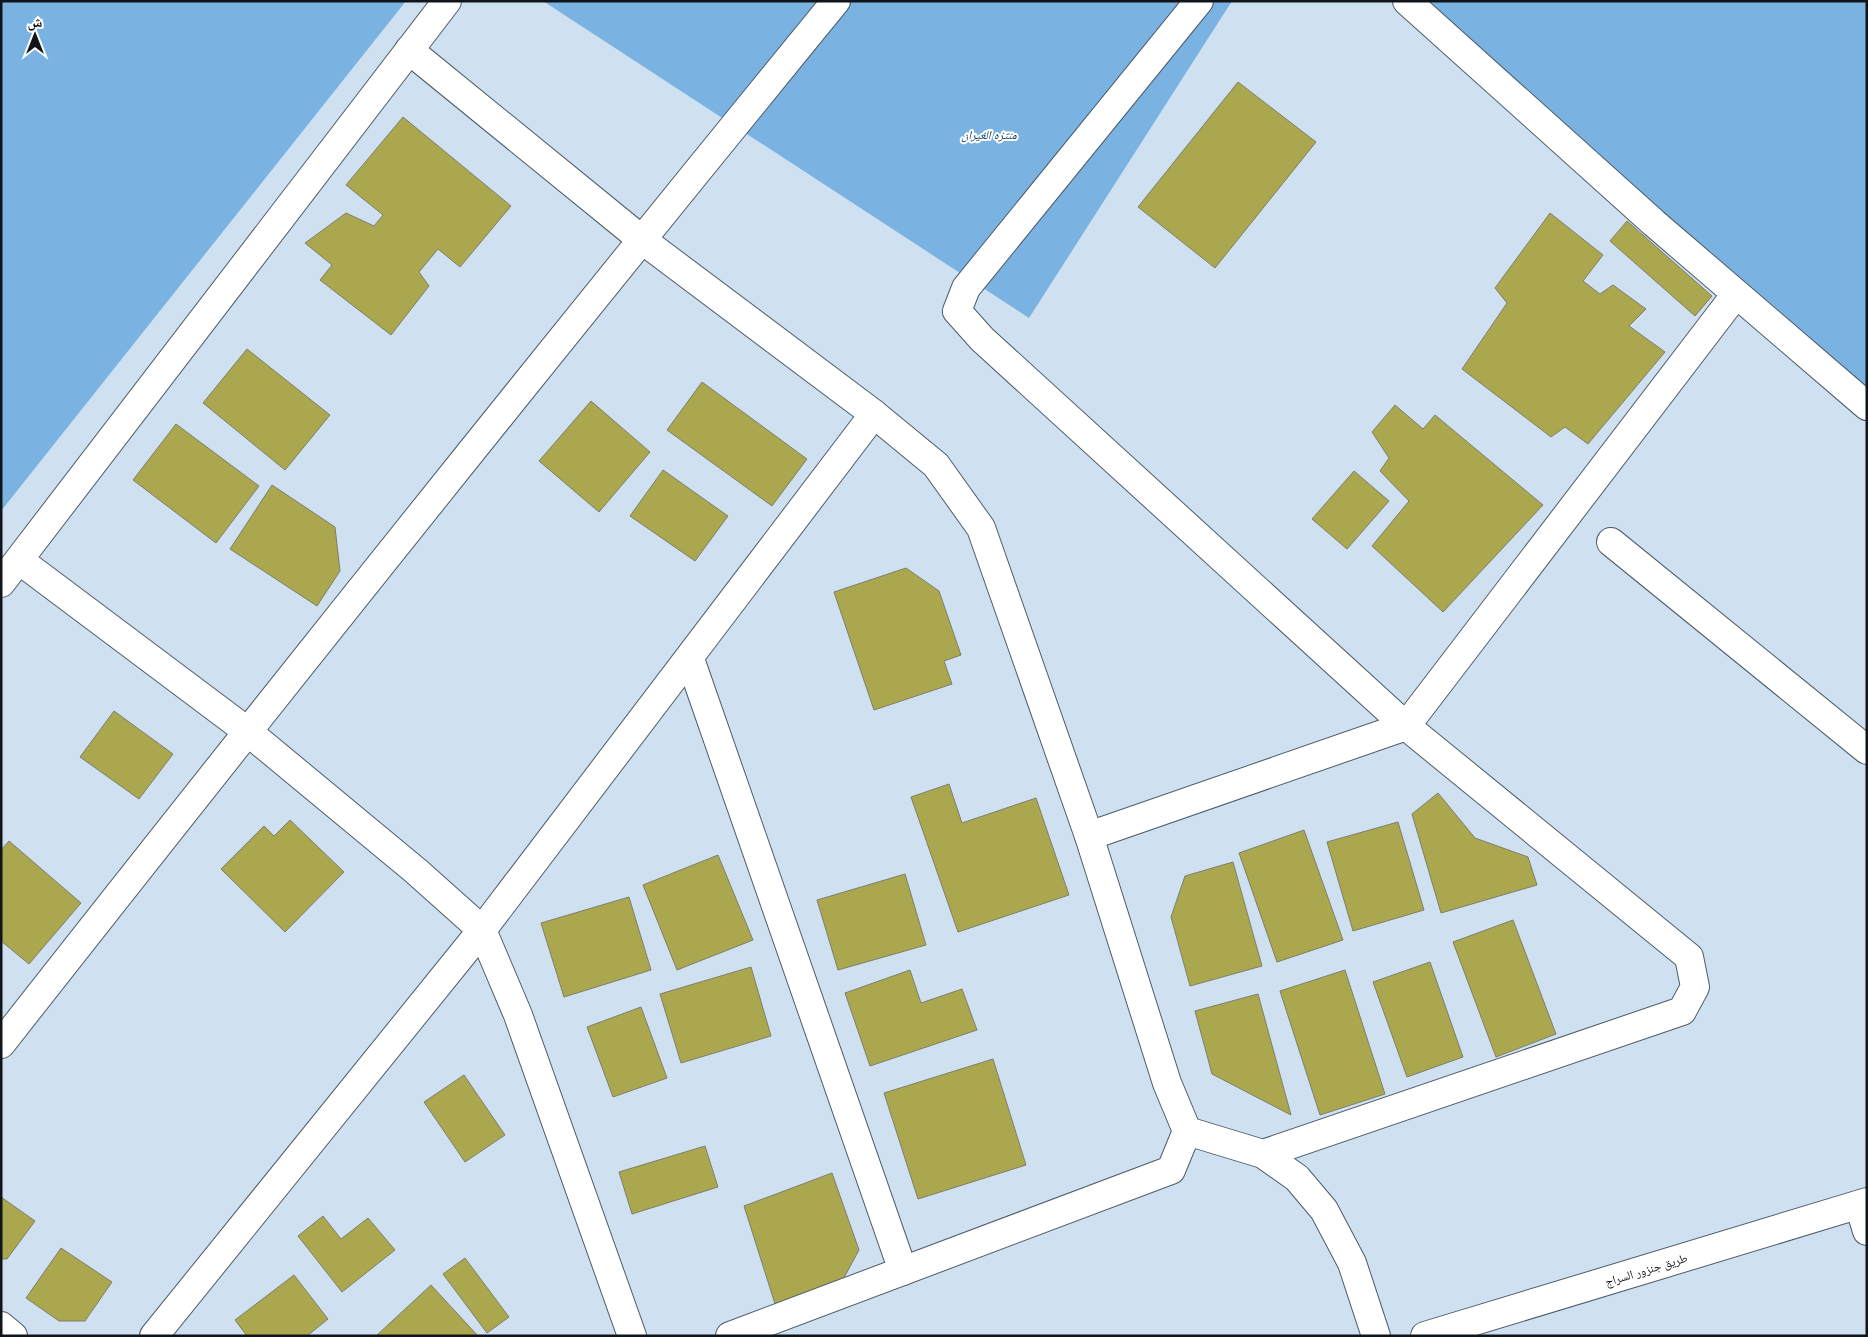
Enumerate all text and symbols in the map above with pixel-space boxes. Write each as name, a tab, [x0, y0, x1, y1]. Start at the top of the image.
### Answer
north arrow	[10, 10, 60, 60]
text: ش	[28, 12, 43, 31]
park label: منتزه الغيران	[961, 126, 1017, 143]
street label: طريق جنزور السراج	[1603, 1249, 1689, 1289]

